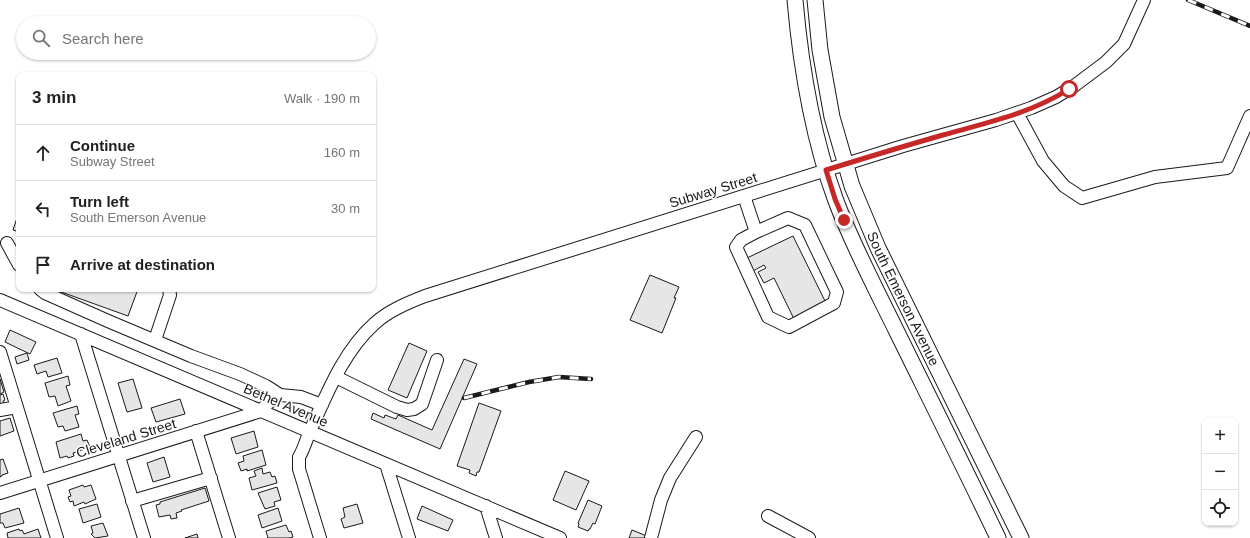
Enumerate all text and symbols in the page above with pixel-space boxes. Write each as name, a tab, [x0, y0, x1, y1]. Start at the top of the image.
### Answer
search box	[16, 16, 376, 60]
icon: search	[30, 27, 52, 49]
text: Search here	[62, 30, 144, 47]
route start	[1060, 80, 1078, 98]
text: 3 min	[32, 88, 76, 107]
text: Walk · 190 m	[284, 91, 360, 106]
text: Continue	[70, 137, 135, 154]
icon: ahead	[32, 142, 54, 164]
text: 160 m	[324, 145, 360, 160]
text: Subway Street	[70, 154, 155, 169]
street label: Subway Street	[667, 169, 759, 211]
text: Turn left	[70, 193, 129, 210]
icon: left	[32, 198, 54, 220]
text: 30 m	[331, 201, 360, 216]
text: South Emerson Avenue	[70, 210, 206, 225]
route end	[835, 211, 853, 229]
street label: South Emerson Avenue	[864, 229, 943, 368]
icon: arrive	[32, 254, 54, 276]
text: Arrive at destination	[70, 256, 215, 273]
street label: Bethel Avenue	[241, 380, 331, 430]
street label: Cleveland Street	[74, 415, 178, 461]
map controls	[1202, 418, 1238, 526]
button: +	[1202, 418, 1238, 454]
button: −	[1202, 454, 1238, 490]
button: locate	[1202, 490, 1238, 526]

